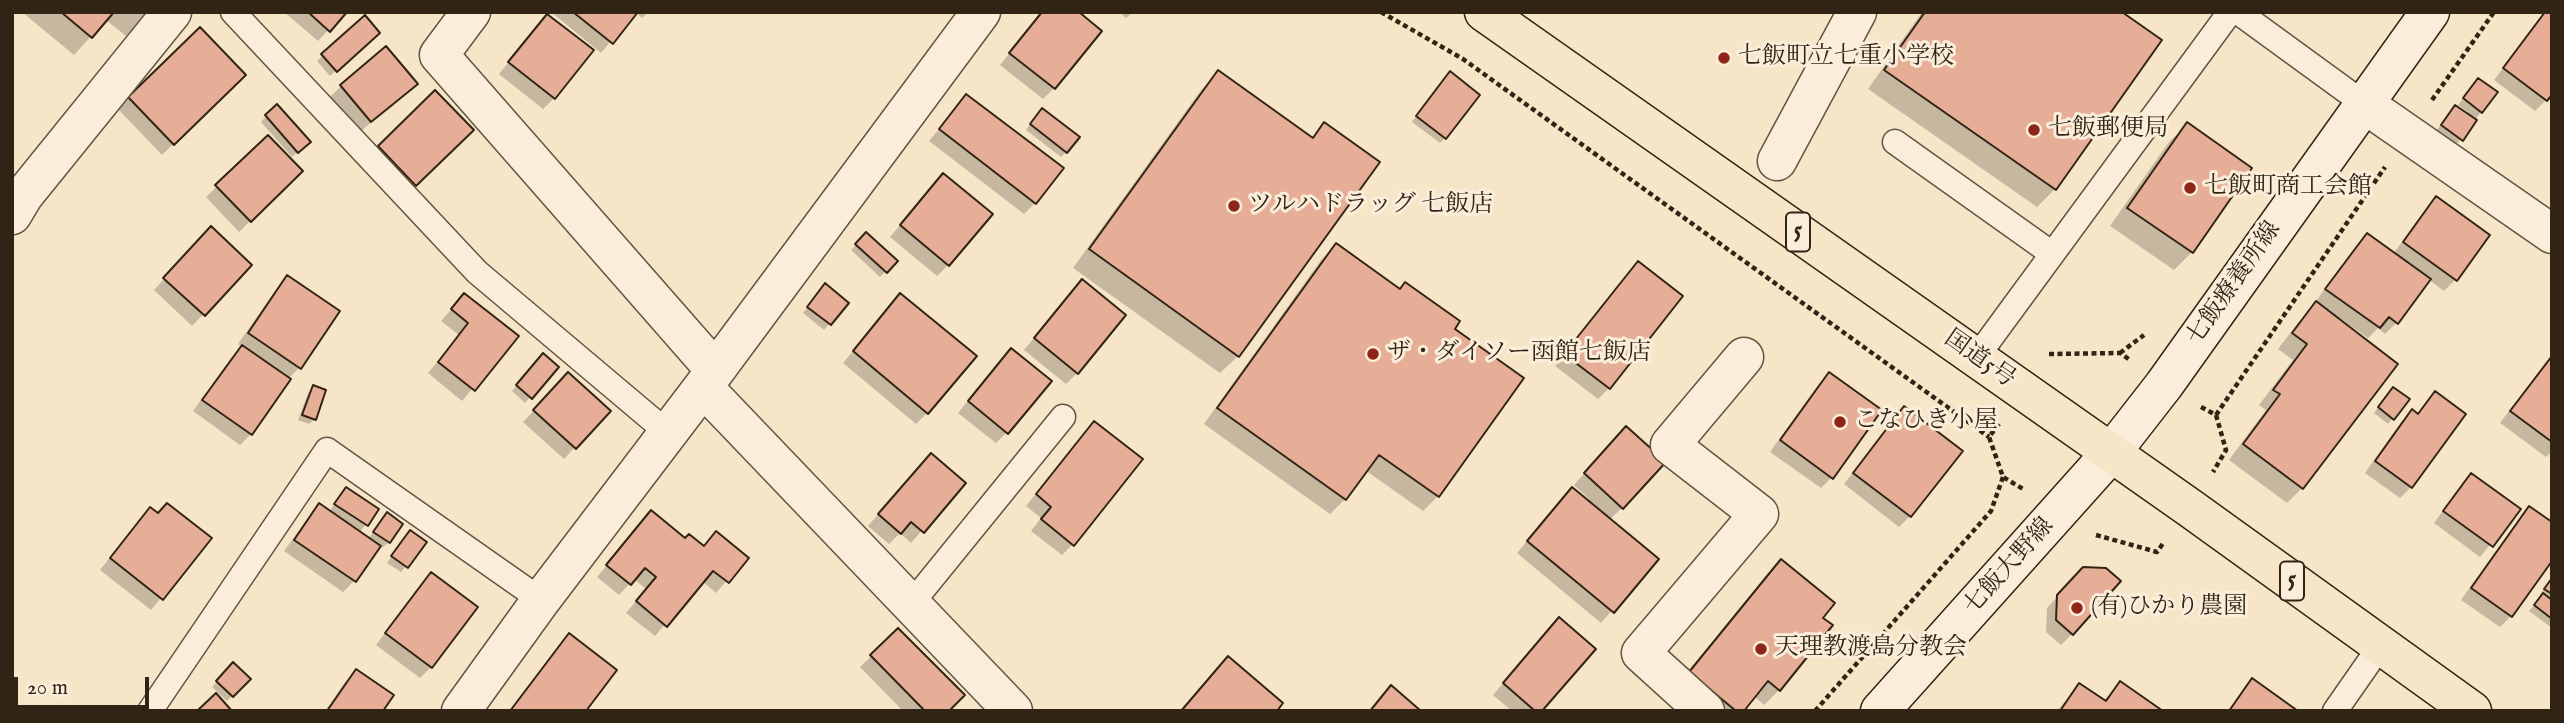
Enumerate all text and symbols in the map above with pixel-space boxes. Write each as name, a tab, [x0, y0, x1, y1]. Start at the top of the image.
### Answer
place label: 七飯町立七重小学校	[1738, 44, 1954, 72]
marker: 七飯町立七重小学校	[1716, 50, 1732, 66]
place label: 七飯郵便局	[2048, 116, 2168, 144]
marker: 七飯郵便局	[2026, 122, 2042, 138]
place label: 七飯町商工会館	[2204, 174, 2372, 202]
marker: 七飯町商工会館	[2182, 180, 2198, 196]
place label: ツルハドラッグ 七飯店	[1248, 192, 1493, 220]
marker: ツルハドラッグ 七飯店	[1226, 198, 1242, 214]
road number: 5	[1786, 213, 1810, 252]
street label: 七飯療養所線	[2182, 217, 2288, 351]
street label: 国道5号	[1938, 325, 2020, 395]
place label: ザ・ダイソー函館七飯店	[1387, 340, 1651, 368]
marker: ザ・ダイソー函館七飯店	[1365, 346, 1381, 362]
place label: こなひき小屋	[1854, 408, 1998, 436]
marker: こなひき小屋	[1832, 414, 1848, 430]
street label: 七飯大野線	[1959, 513, 2061, 621]
road number: 5	[2280, 562, 2304, 600]
place label: (有)ひかり農園	[2091, 594, 2247, 622]
marker: (有)ひかり農園	[2069, 600, 2085, 616]
place label: 天理教渡島分教会	[1775, 635, 1967, 663]
marker: 天理教渡島分教会	[1753, 641, 1769, 657]
scale bar	[18, 664, 152, 708]
text: 20 m	[27, 675, 68, 702]

